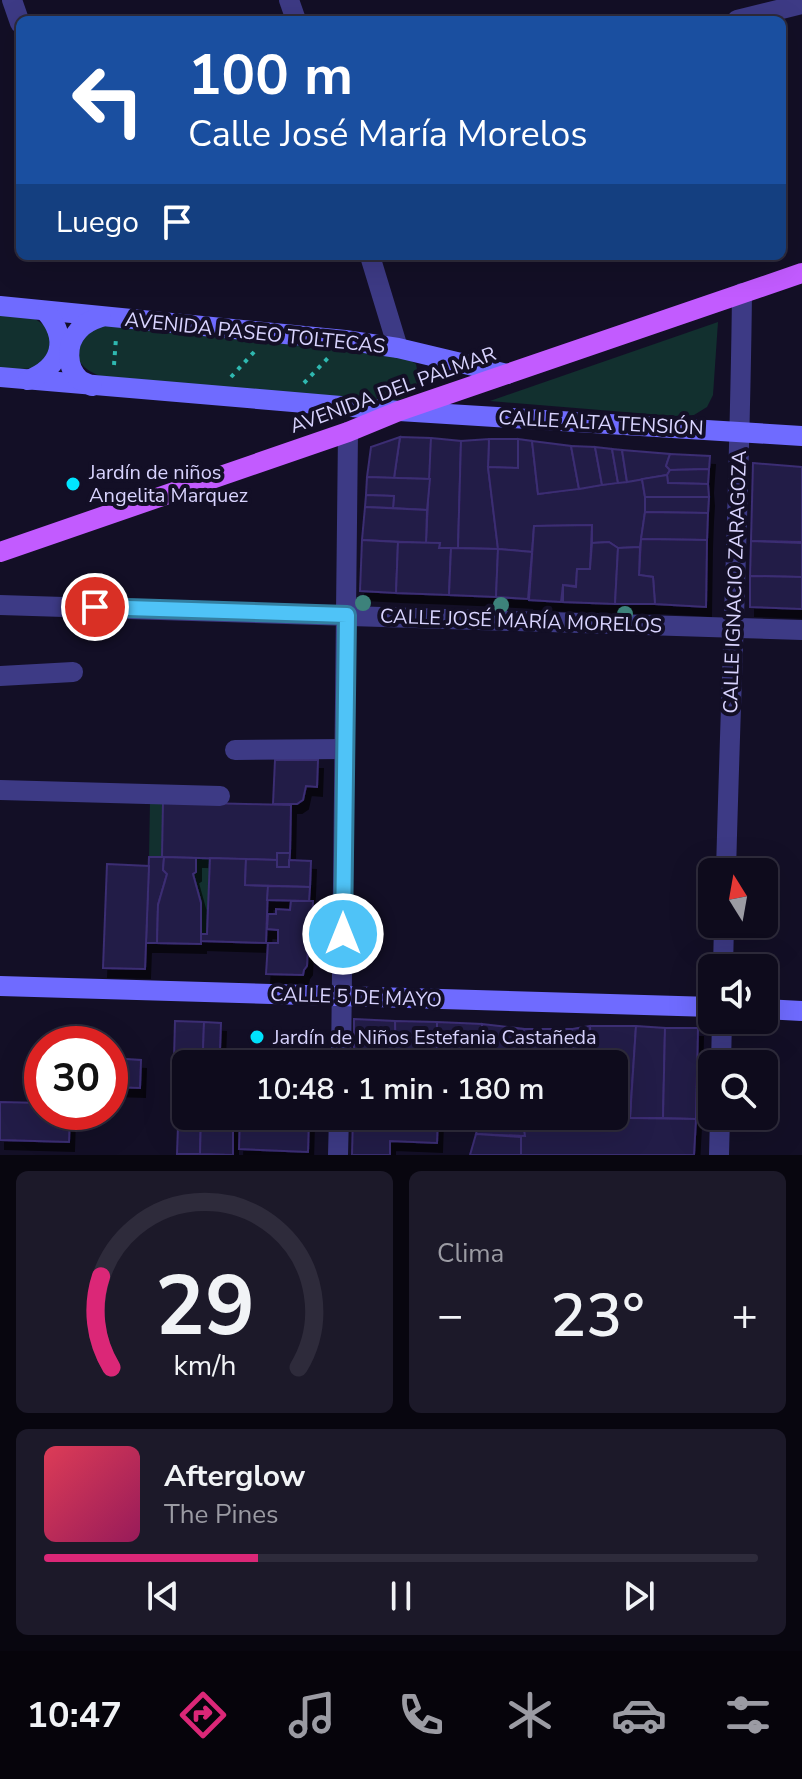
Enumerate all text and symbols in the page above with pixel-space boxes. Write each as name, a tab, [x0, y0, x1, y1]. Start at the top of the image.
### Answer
text: 100 m	[188, 37, 353, 114]
icon: left	[56, 48, 160, 152]
text: Calle José María Morelos	[188, 110, 588, 159]
icon: arrive	[155, 200, 199, 244]
text: Luego	[56, 202, 139, 243]
street label: AVENIDA PASEO TOLTECAS	[124, 306, 386, 360]
street label: AVENIDA DEL PALMAR	[286, 340, 500, 440]
street label: CALLE ALTA TENSIÓN	[498, 404, 704, 442]
street label: CALLE IGNACIO ZARAGOZA	[717, 449, 753, 714]
place label: Jardín de niños Angelita Marquez	[88, 459, 248, 509]
marker: Jardín de niños Angelita Marquez	[64, 475, 82, 493]
pin	[61, 573, 129, 641]
icon: arrive	[73, 585, 117, 629]
street label: CALLE JOSÉ MARÍA MORELOS	[379, 603, 663, 639]
north arrow	[698, 858, 778, 938]
map controls	[698, 858, 778, 1130]
position arrow	[301, 892, 385, 976]
button: sound	[698, 954, 778, 1034]
street label: CALLE 5 DE MAYO	[270, 981, 442, 1013]
place label: Jardín de Niños Estefania Castañeda	[272, 1024, 597, 1051]
speed limit sign: 30	[24, 1026, 128, 1130]
marker: Jardín de Niños Estefania Castañeda	[248, 1028, 266, 1046]
button: search	[698, 1050, 778, 1130]
text: 10:48 · 1 min · 180 m	[255, 1069, 545, 1110]
text: Clima	[437, 1236, 504, 1271]
text: 29	[155, 1250, 254, 1363]
text: 23°	[550, 1275, 645, 1357]
text: −	[437, 1286, 463, 1346]
text: +	[732, 1286, 758, 1346]
text: km/h	[173, 1346, 236, 1385]
text: Afterglow	[164, 1456, 305, 1497]
text: The Pines	[164, 1497, 279, 1532]
icon: previous	[141, 1574, 185, 1618]
icon: pause	[379, 1574, 423, 1618]
icon: next	[617, 1574, 661, 1618]
icon: directions	[175, 1687, 231, 1743]
icon: music	[284, 1687, 340, 1743]
icon: phone	[393, 1687, 449, 1743]
icon: climate	[502, 1687, 558, 1743]
icon: car	[611, 1687, 667, 1743]
icon: filters	[720, 1687, 776, 1743]
text: 10:47	[26, 1691, 122, 1740]

